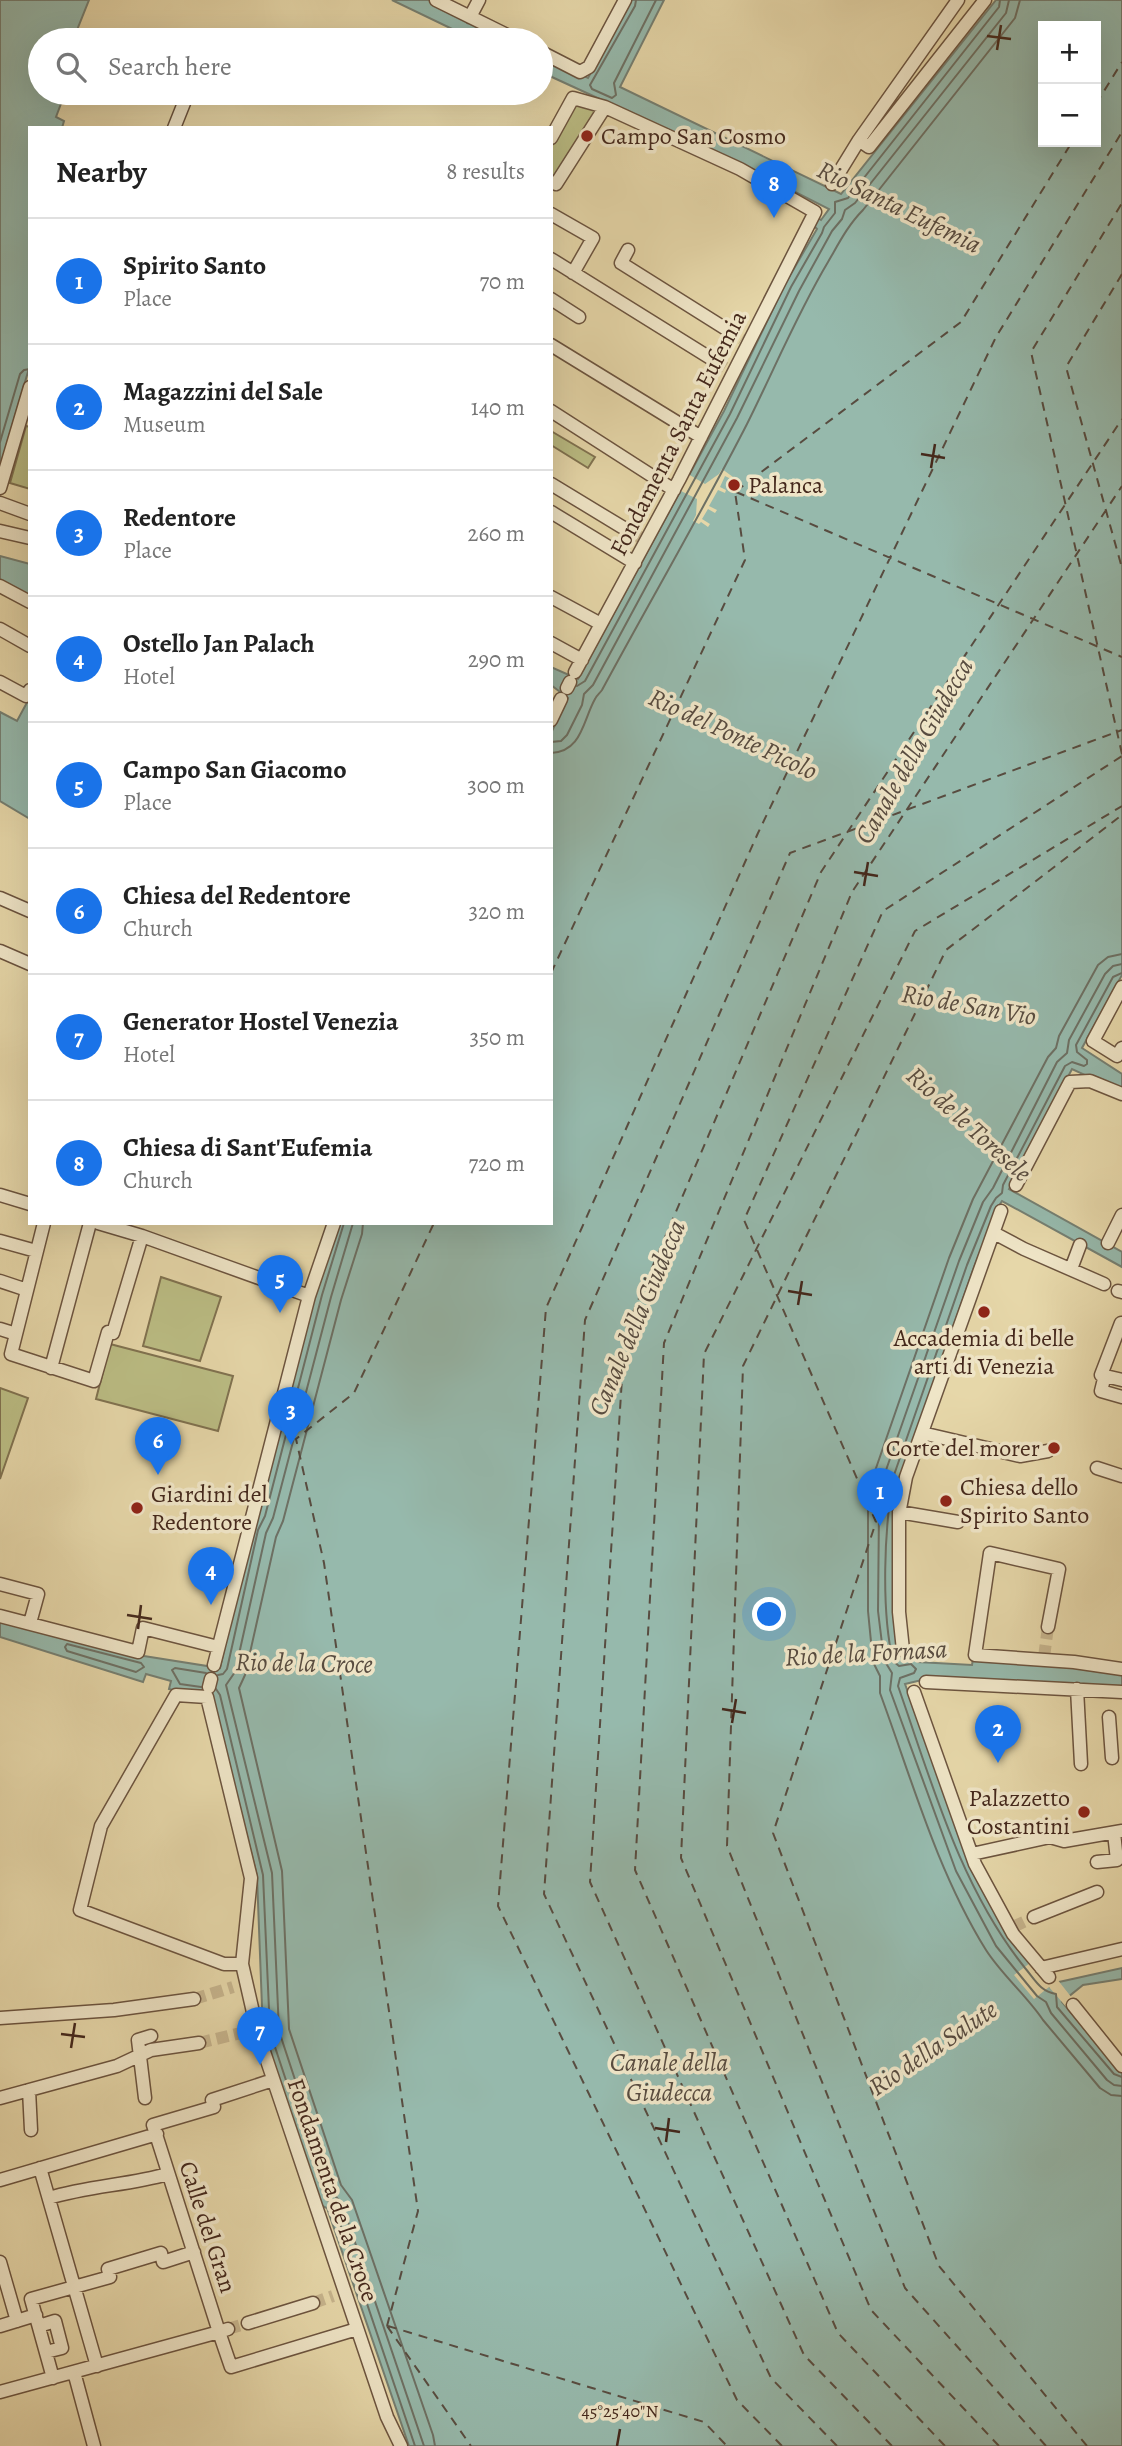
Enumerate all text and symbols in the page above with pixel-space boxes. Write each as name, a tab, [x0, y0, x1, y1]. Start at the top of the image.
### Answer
map controls	[1038, 21, 1101, 147]
button: +	[1038, 21, 1101, 84]
search box	[28, 28, 553, 105]
icon: search	[52, 48, 90, 86]
text: Search here	[108, 49, 232, 84]
button: −	[1038, 84, 1101, 147]
place label: Campo San Cosmo	[601, 120, 786, 152]
marker: Campo San Cosmo	[579, 128, 595, 144]
text: Nearby	[56, 152, 147, 192]
water label: Rio Santa Eufemia	[811, 152, 987, 262]
text: 8 results	[446, 156, 525, 187]
pin: 8	[751, 160, 797, 218]
text: Spirito Santo	[123, 248, 266, 283]
text: 1	[75, 266, 83, 297]
text: 70 m	[479, 266, 525, 297]
text: Place	[123, 283, 172, 314]
street label: Fondamenta Santa Eufemia	[602, 304, 754, 561]
text: Magazzini del Sale	[123, 374, 323, 409]
text: 2	[73, 392, 85, 423]
text: 140 m	[471, 392, 525, 423]
text: Museum	[123, 409, 206, 440]
place label: Palanca	[748, 469, 824, 501]
marker: Palanca	[726, 477, 742, 493]
text: Redentore	[123, 500, 236, 535]
text: 3	[74, 518, 84, 549]
text: 260 m	[467, 518, 525, 549]
text: Place	[123, 535, 172, 566]
text: Ostello Jan Palach	[123, 626, 315, 661]
text: 4	[74, 644, 84, 675]
text: 290 m	[468, 644, 525, 675]
water label: Canale della Giudecca	[847, 652, 981, 850]
text: Hotel	[123, 661, 175, 692]
water label: Rio del Ponte Picolo	[643, 680, 823, 788]
text: Campo San Giacomo	[123, 752, 347, 787]
text: 5	[74, 770, 84, 801]
text: 300 m	[467, 770, 525, 801]
text: Place	[123, 787, 172, 818]
text: Chiesa del Redentore	[123, 878, 351, 913]
text: 6	[74, 896, 84, 927]
text: 320 m	[469, 896, 525, 927]
text: Church	[123, 913, 193, 944]
water label: Rio de San Vio	[899, 976, 1039, 1034]
text: Generator Hostel Venezia	[123, 1004, 398, 1039]
text: 7	[74, 1022, 84, 1053]
text: 350 m	[470, 1022, 525, 1053]
text: Hotel	[123, 1039, 175, 1070]
water label: Rio de le Toresele	[899, 1058, 1039, 1190]
text: Chiesa di Sant'Eufemia	[123, 1130, 372, 1165]
text: 8	[73, 1148, 85, 1179]
text: 720 m	[468, 1148, 525, 1179]
text: Church	[123, 1165, 193, 1196]
water label: Canale della Giudecca	[580, 1215, 694, 1421]
pin: 5	[257, 1255, 303, 1313]
marker: Accademia di belle arti di Venezia	[976, 1304, 992, 1320]
place label: Accademia di belle arti di Venezia	[893, 1322, 1074, 1382]
pin: 3	[268, 1387, 314, 1445]
pin: 6	[135, 1417, 181, 1475]
place label: Corte del morer	[886, 1432, 1040, 1464]
marker: Corte del morer	[1046, 1440, 1062, 1456]
pin: 1	[857, 1468, 903, 1526]
place label: Chiesa dello Spirito Santo	[960, 1471, 1089, 1531]
place label: Giardini del Redentore	[151, 1478, 267, 1538]
marker: Chiesa dello Spirito Santo	[938, 1493, 954, 1509]
marker: Giardini del Redentore	[129, 1500, 145, 1516]
pin: 4	[188, 1547, 234, 1605]
your location	[752, 1597, 786, 1631]
water label: Rio de la Fornasa	[784, 1631, 948, 1675]
water label: Rio de la Croce	[235, 1644, 373, 1682]
pin: 2	[975, 1705, 1021, 1763]
place label: Palazzetto Costantini	[967, 1782, 1070, 1842]
marker: Palazzetto Costantini	[1076, 1804, 1092, 1820]
water label: Rio della Salute	[862, 1992, 1004, 2104]
pin: 7	[237, 2007, 283, 2065]
water label: Canale della Giudecca	[610, 2045, 728, 2110]
street label: Fondamenta de la Croce	[280, 2074, 386, 2306]
street label: Calle del Gran	[172, 2157, 244, 2297]
text: 45°25'40"N	[582, 2399, 658, 2423]

